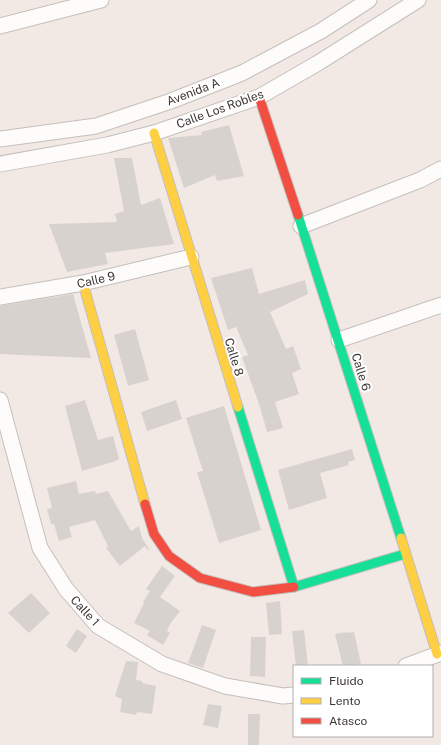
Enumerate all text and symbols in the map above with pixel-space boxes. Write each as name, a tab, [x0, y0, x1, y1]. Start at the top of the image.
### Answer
street label: Avenida A	[165, 75, 222, 109]
street label: Calle Los Robles	[175, 87, 265, 131]
street label: Calle 9	[76, 269, 116, 291]
street label: Calle 8	[222, 336, 246, 378]
street label: Calle 6	[349, 351, 373, 393]
street label: Calle 1	[68, 593, 102, 629]
legend	[293, 665, 433, 737]
text: Fluido	[329, 674, 364, 688]
text: Lento	[329, 694, 361, 708]
text: Atasco	[329, 714, 368, 728]

